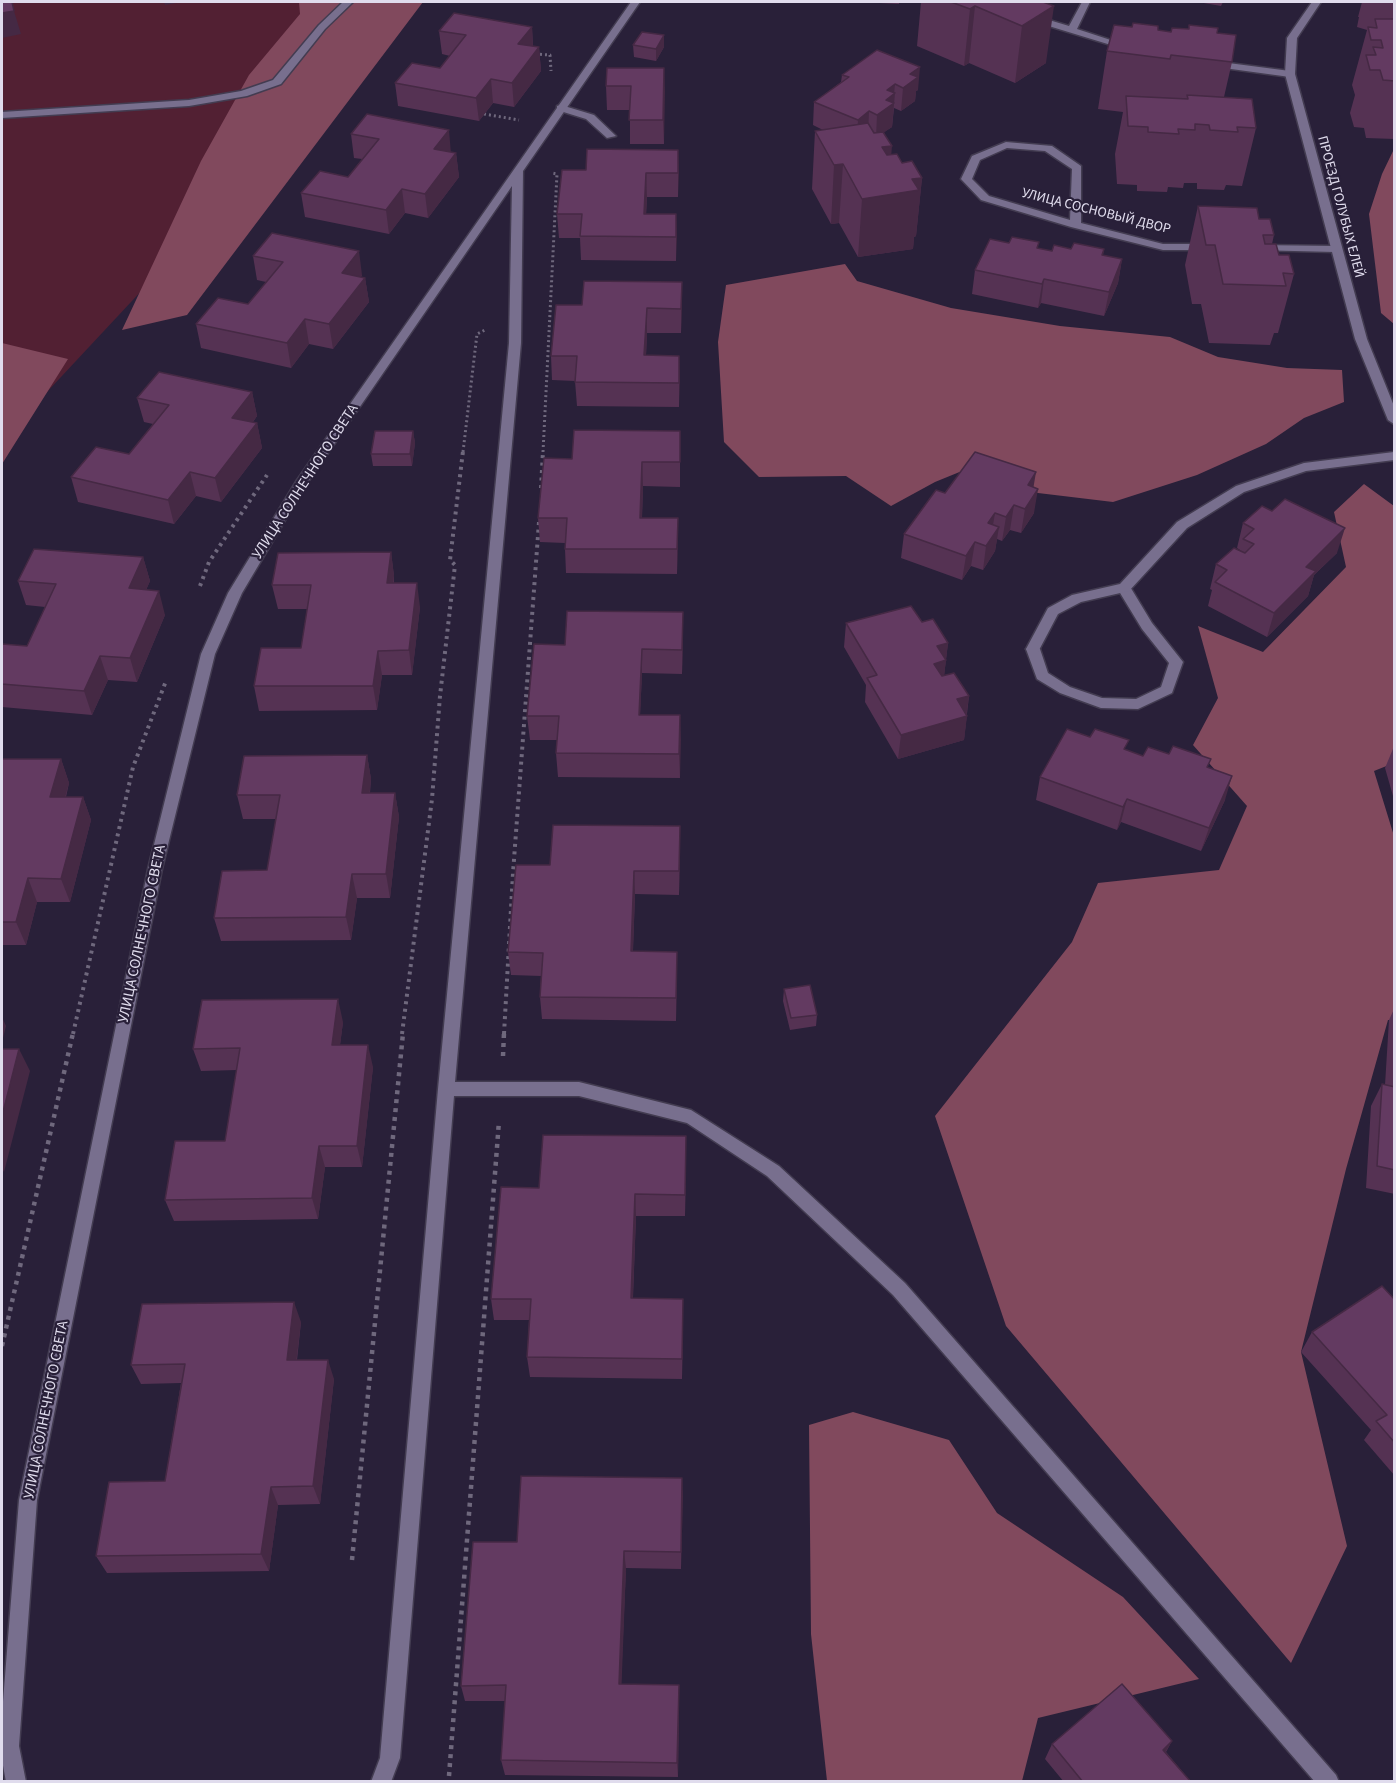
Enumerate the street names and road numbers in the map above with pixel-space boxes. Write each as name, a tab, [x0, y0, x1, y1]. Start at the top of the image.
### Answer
street label: ПРОЕЗД ГОЛУБЫХ ЕЛЕЙ	[1313, 134, 1367, 280]
street label: УЛИЦА СОСНОВЫЙ ДВОР	[1020, 185, 1172, 239]
street label: УЛИЦА СОЛНЕЧНОГО СВЕТА	[249, 401, 363, 563]
street label: УЛИЦА СОЛНЕЧНОГО СВЕТА	[115, 844, 171, 1024]
street label: УЛИЦА СОЛНЕЧНОГО СВЕТА	[21, 1319, 73, 1501]

